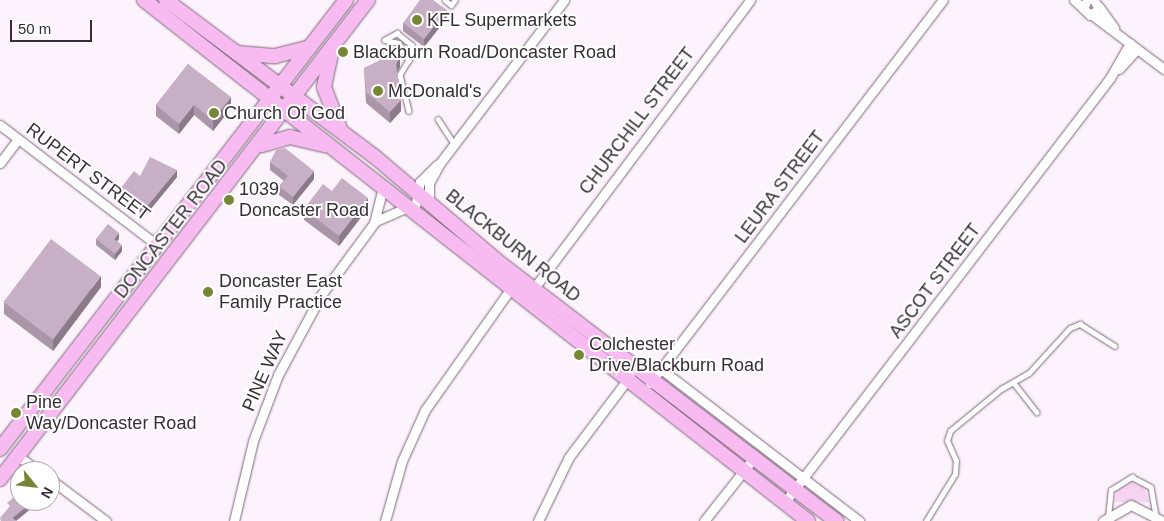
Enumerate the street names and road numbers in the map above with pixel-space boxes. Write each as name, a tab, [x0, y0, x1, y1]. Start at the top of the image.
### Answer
street label: CHURCHILL STREET	[575, 43, 699, 199]
street label: RUPERT STREET	[22, 118, 154, 226]
street label: LEURA STREET	[730, 126, 830, 248]
street label: DONCASTER ROAD	[110, 155, 232, 303]
street label: BLACKBURN ROAD	[441, 185, 585, 307]
street label: ASCOT STREET	[885, 219, 985, 343]
street label: PINE WAY	[238, 327, 292, 415]

